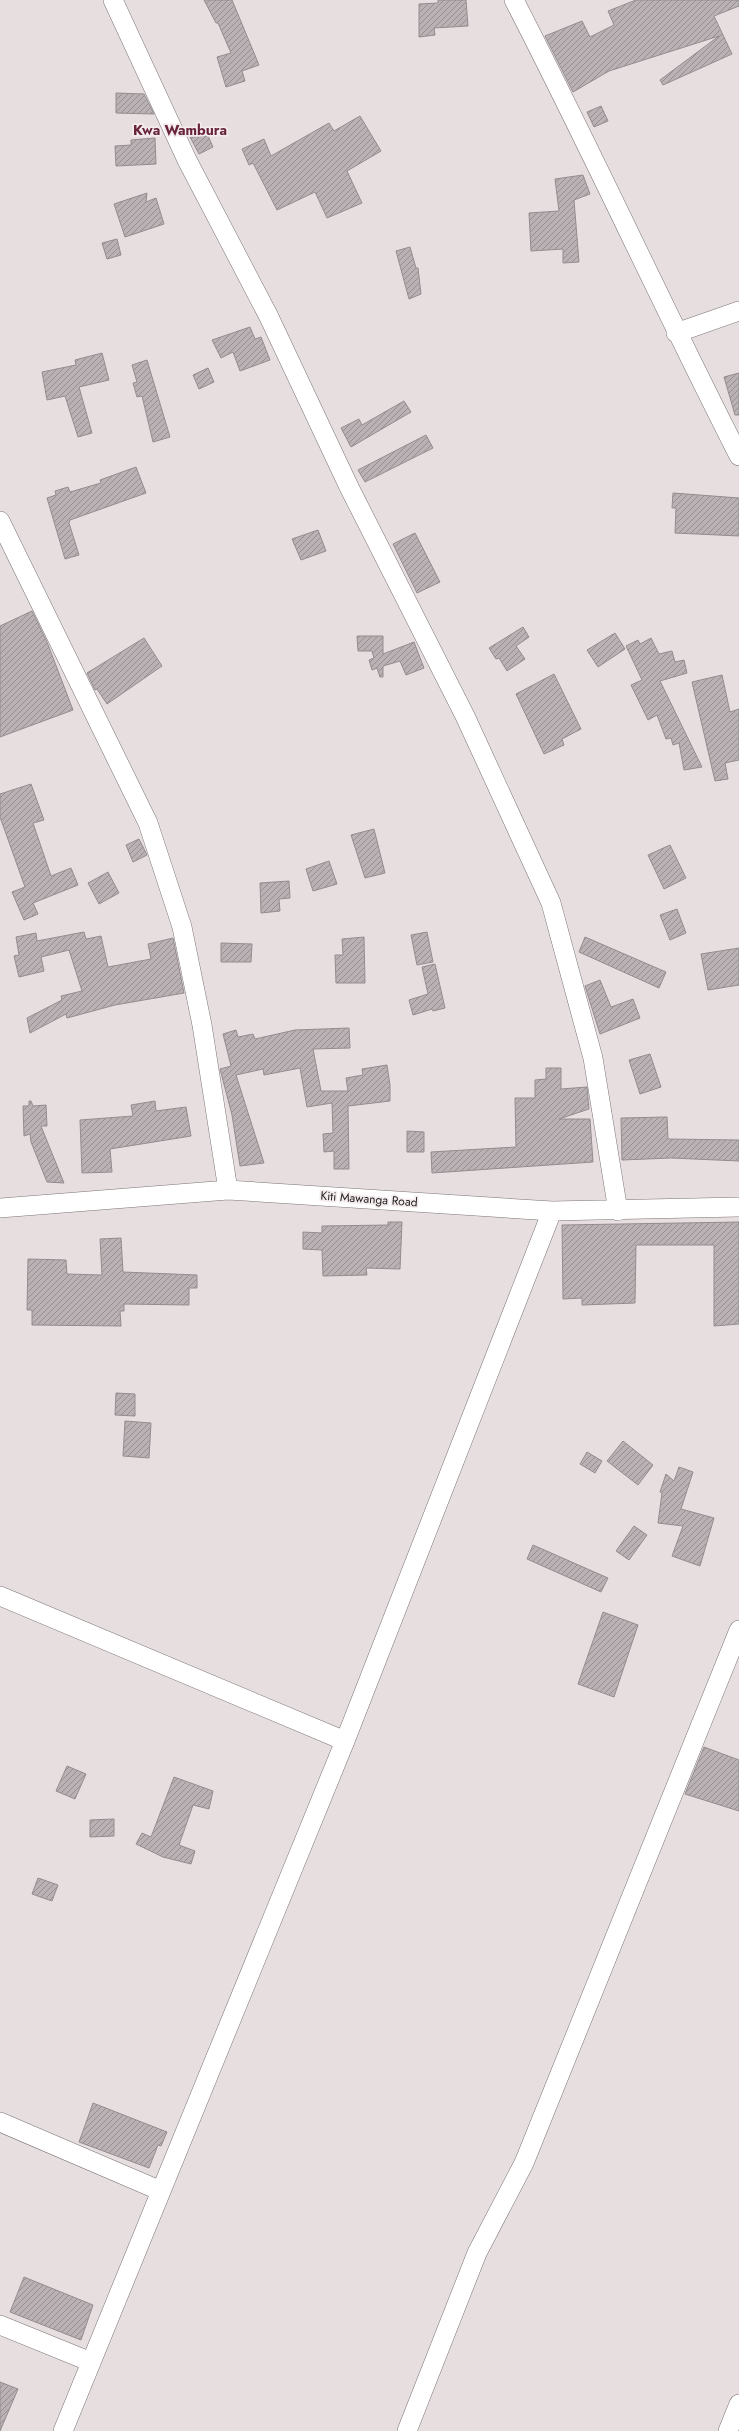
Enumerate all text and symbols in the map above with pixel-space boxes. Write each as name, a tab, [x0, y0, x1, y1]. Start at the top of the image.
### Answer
district label: Kwa Wambura	[133, 120, 227, 140]
street label: Kiti Mawanga Road	[320, 1187, 418, 1211]

